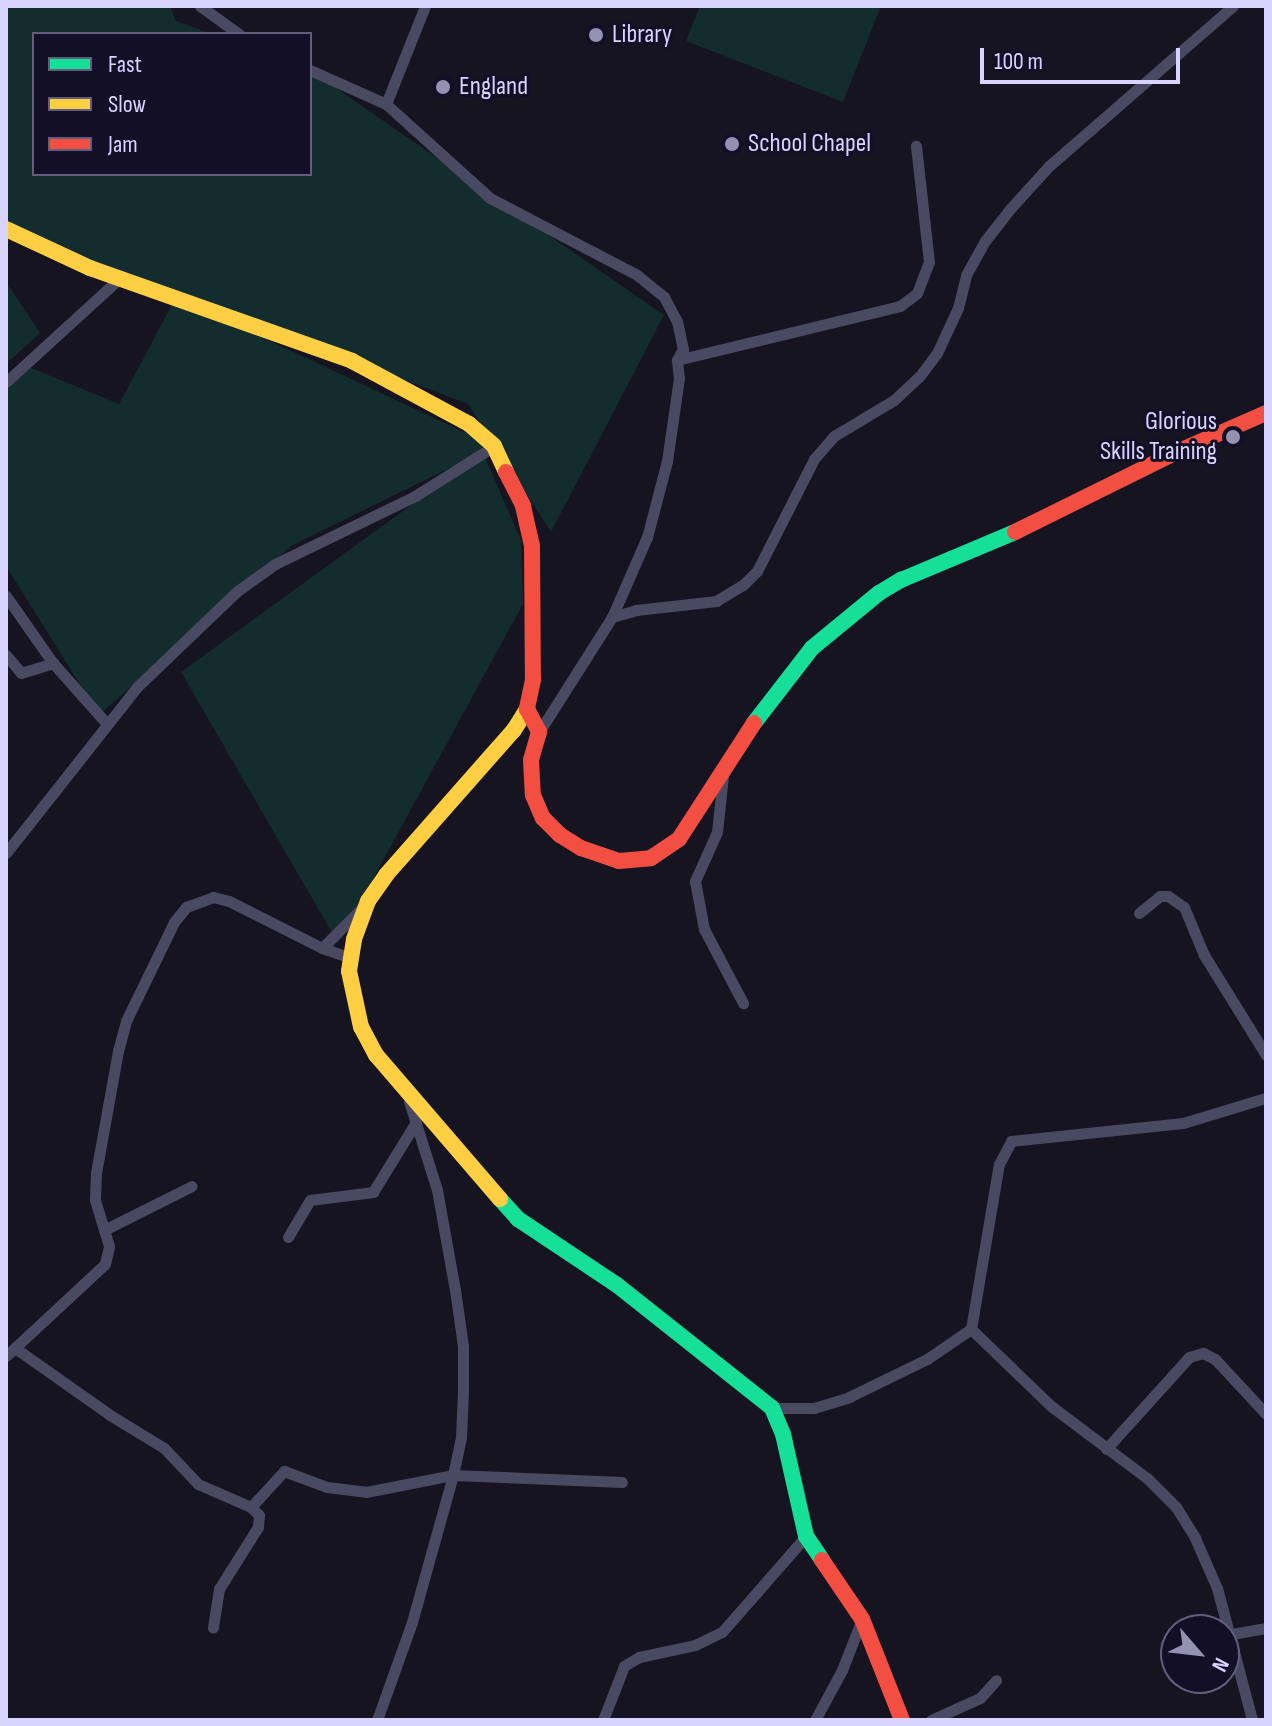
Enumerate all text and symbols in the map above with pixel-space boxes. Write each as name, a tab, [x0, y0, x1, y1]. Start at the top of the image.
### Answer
place label: Library	[612, 19, 672, 51]
marker: Library	[587, 26, 605, 44]
legend	[32, 32, 312, 176]
scale bar	[984, 32, 1184, 82]
text: 100 m	[994, 47, 1043, 76]
text: Fast	[108, 50, 142, 79]
place label: England	[459, 71, 528, 103]
marker: England	[434, 78, 452, 96]
text: Slow	[108, 90, 146, 119]
place label: School Chapel	[748, 128, 871, 160]
text: Jam	[108, 130, 138, 159]
marker: School Chapel	[723, 135, 741, 153]
place label: Glorious Skills Training	[1100, 406, 1217, 468]
marker: Glorious Skills Training	[1224, 428, 1242, 446]
north arrow	[1160, 1614, 1240, 1694]
text: N	[1205, 1653, 1235, 1676]

